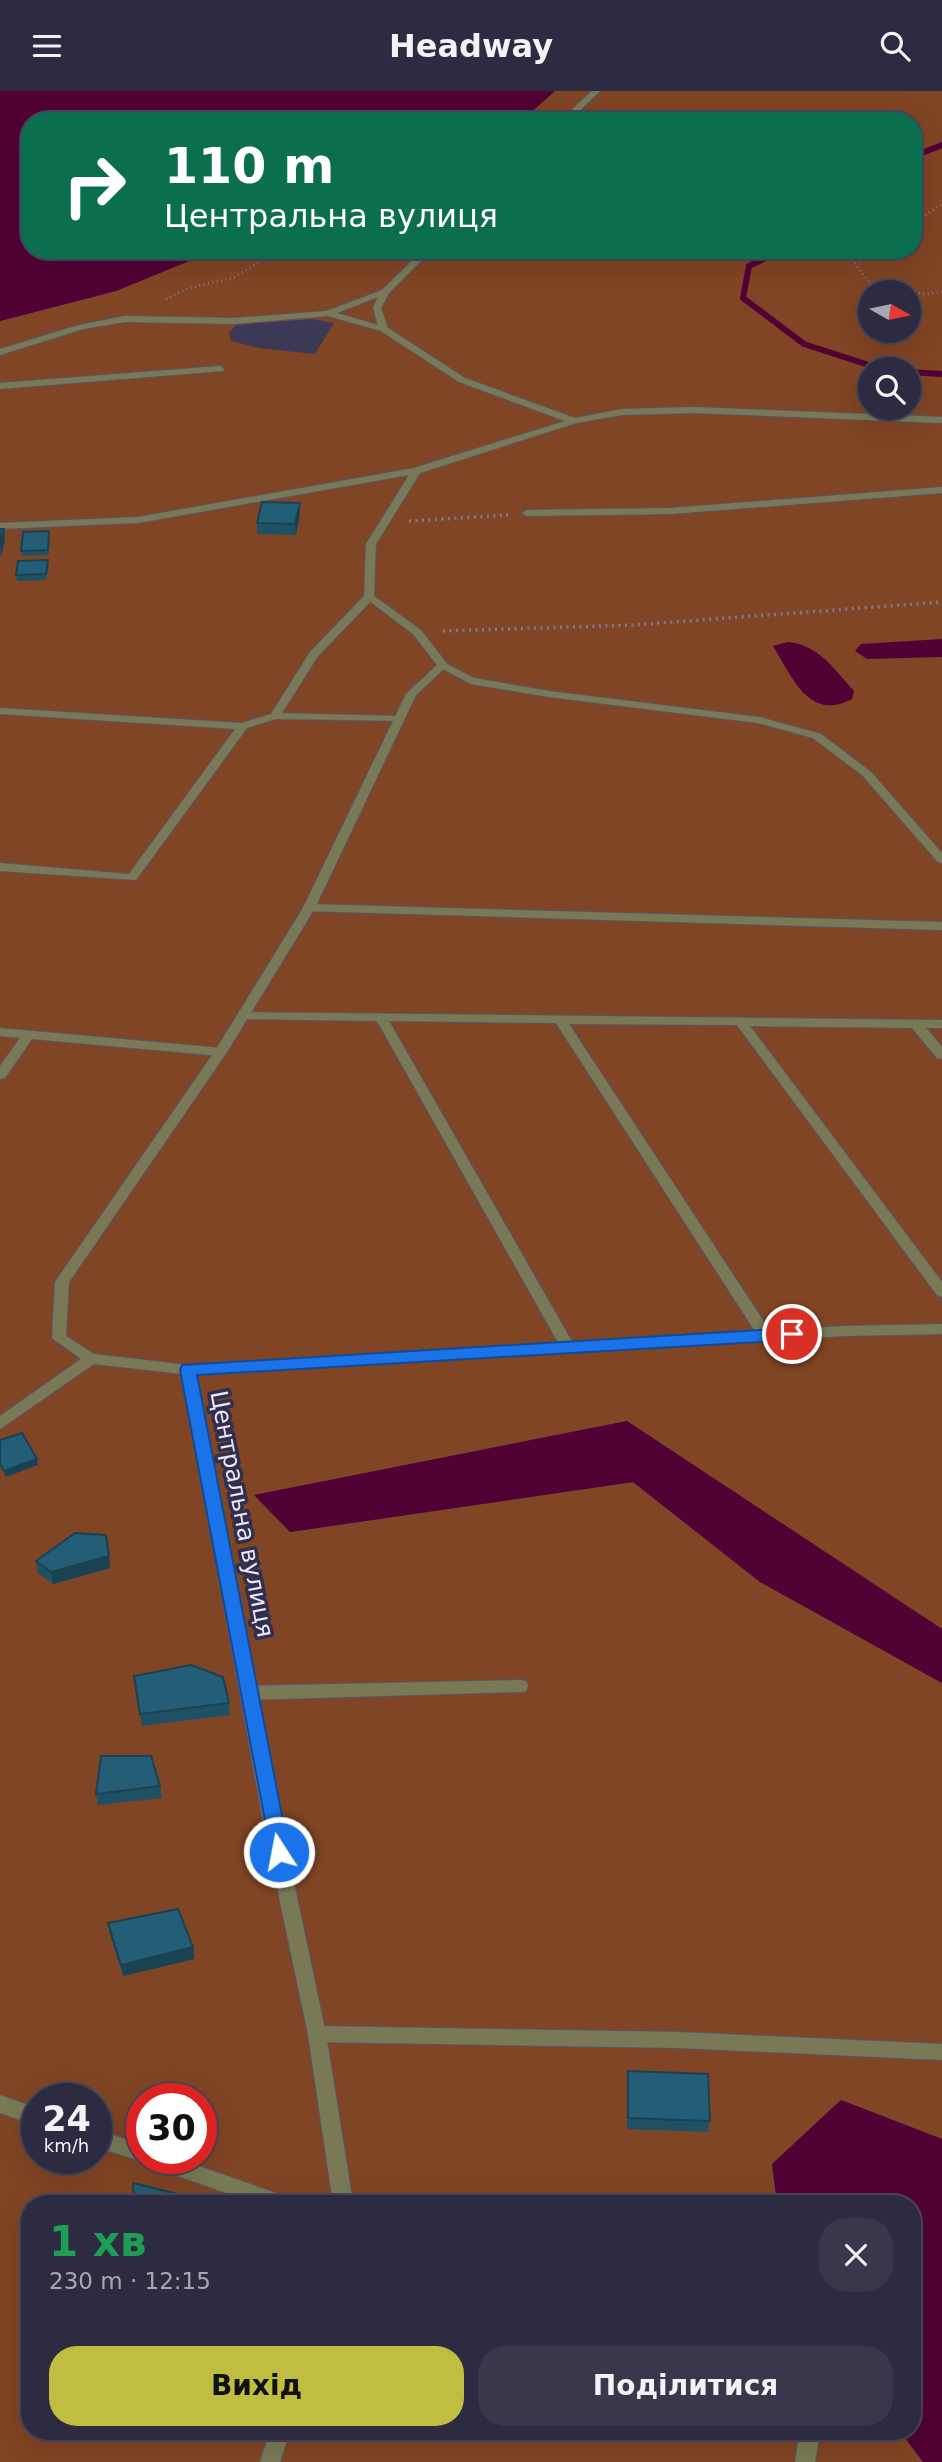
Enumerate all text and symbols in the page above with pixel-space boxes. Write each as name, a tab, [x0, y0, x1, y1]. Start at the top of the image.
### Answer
icon: menu	[28, 27, 66, 65]
text: Headway	[389, 27, 553, 65]
icon: search	[876, 27, 914, 65]
text: 110 m	[164, 138, 334, 195]
icon: right	[49, 140, 140, 231]
text: Центральна вулиця	[164, 197, 498, 235]
north arrow	[858, 280, 920, 343]
map controls	[858, 280, 921, 420]
button: search	[858, 357, 921, 420]
pin	[762, 1304, 822, 1364]
icon: arrive	[773, 1315, 811, 1353]
street label: Центральна вулиця	[204, 1388, 280, 1640]
position arrow	[242, 1815, 316, 1889]
speed limit sign: 30	[126, 2083, 217, 2174]
text: 24	[42, 2099, 91, 2139]
text: km/h	[44, 2135, 89, 2156]
text: 1 хв	[49, 2217, 147, 2266]
button: close	[819, 2218, 893, 2292]
text: 230 m · 12:15	[49, 2268, 211, 2294]
button: Вихід	[49, 2346, 464, 2426]
button: Поділитися	[478, 2346, 893, 2426]

